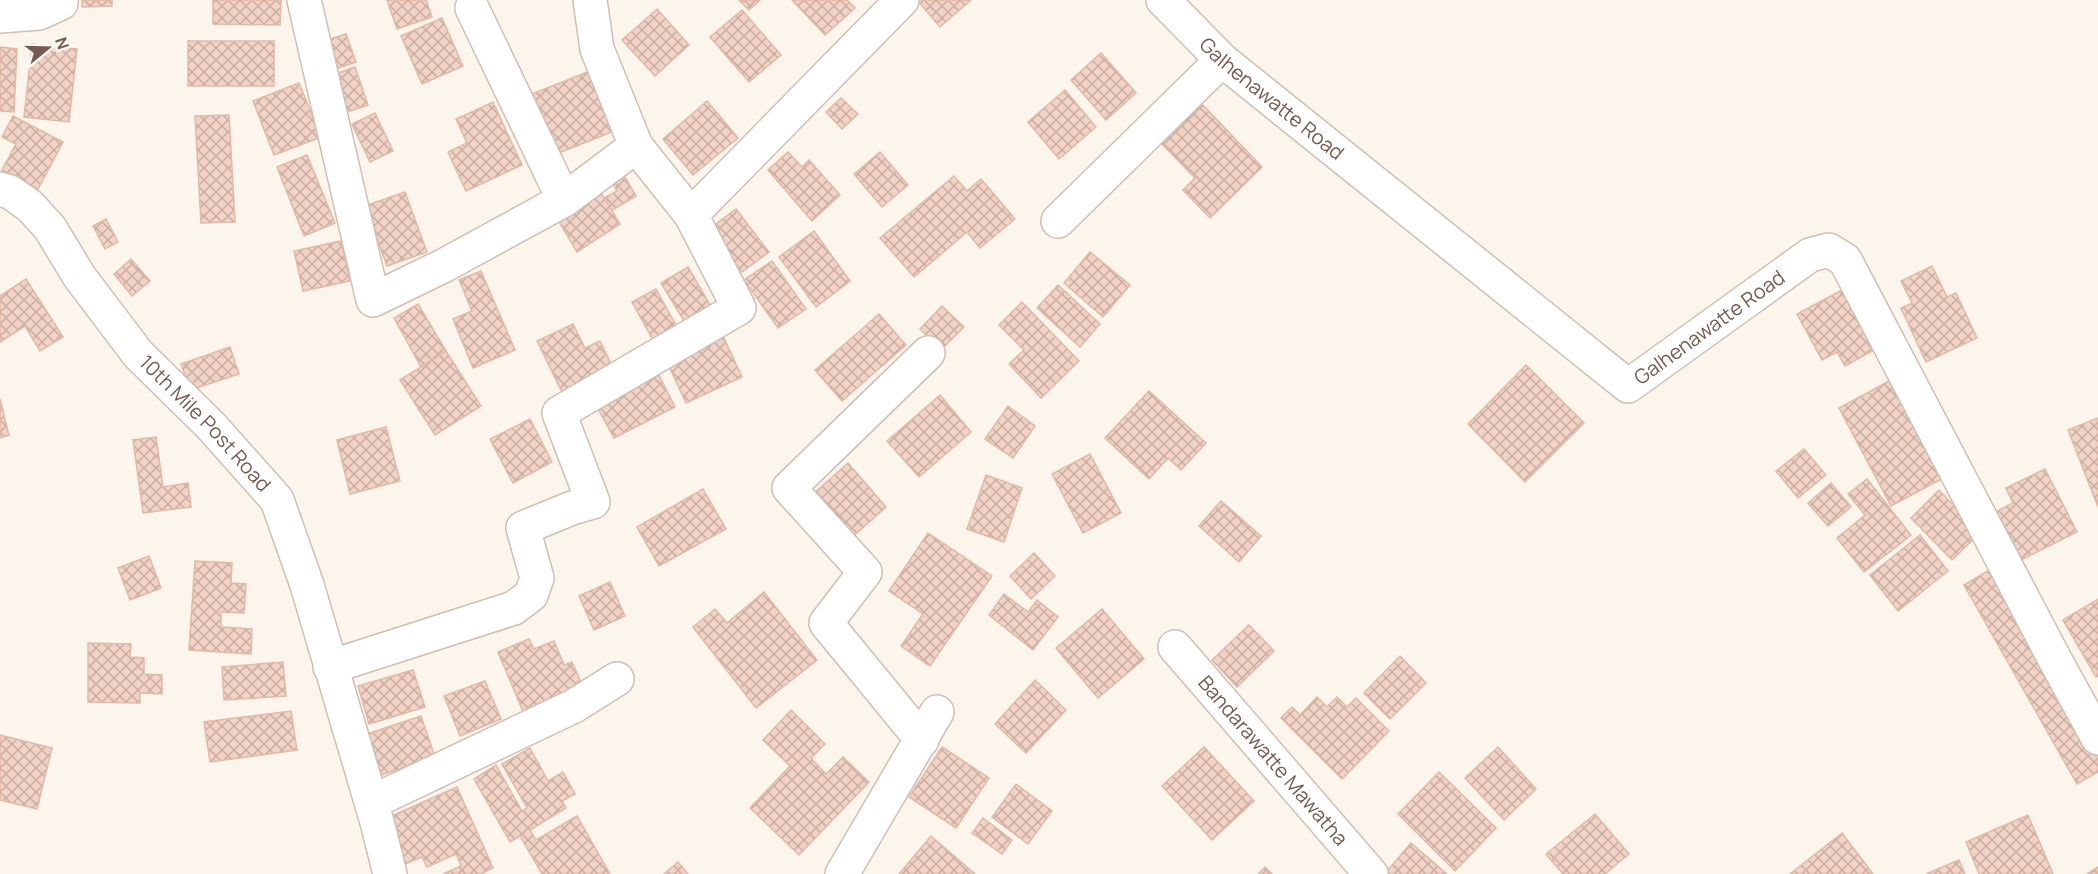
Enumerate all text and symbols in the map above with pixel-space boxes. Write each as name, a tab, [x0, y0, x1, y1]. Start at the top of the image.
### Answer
north arrow	[18, 18, 78, 78]
street label: Galhenawatte Road	[1194, 31, 1350, 166]
text: N	[50, 34, 74, 52]
street label: Galhenawatte Road	[1628, 264, 1790, 391]
street label: 10th Mile Post Road	[134, 349, 277, 497]
street label: Bandarawatte Mawatha	[1192, 669, 1354, 851]

